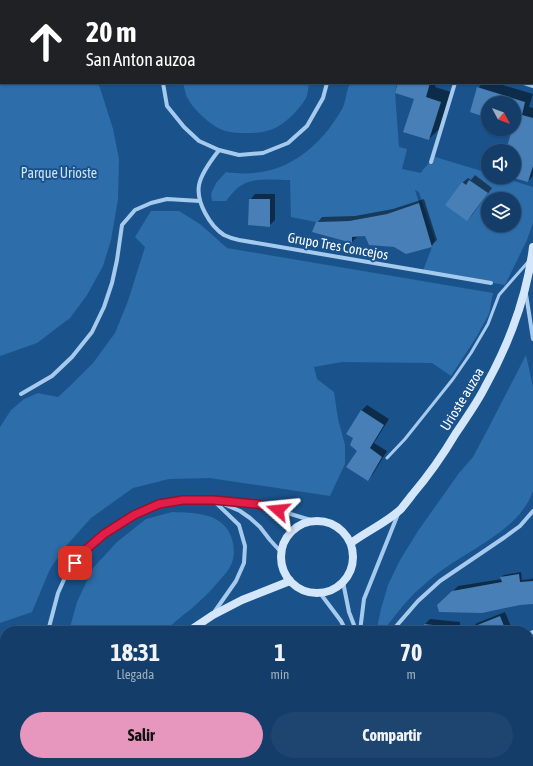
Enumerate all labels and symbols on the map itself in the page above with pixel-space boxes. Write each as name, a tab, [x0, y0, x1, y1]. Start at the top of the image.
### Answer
north arrow	[481, 96, 521, 136]
park label: Parque Urioste	[21, 165, 97, 181]
street label: Grupo Tres Concejos	[286, 229, 390, 263]
street label: Urioste auzoa	[437, 365, 487, 433]
position arrow	[257, 489, 299, 531]
pin	[58, 546, 92, 580]

